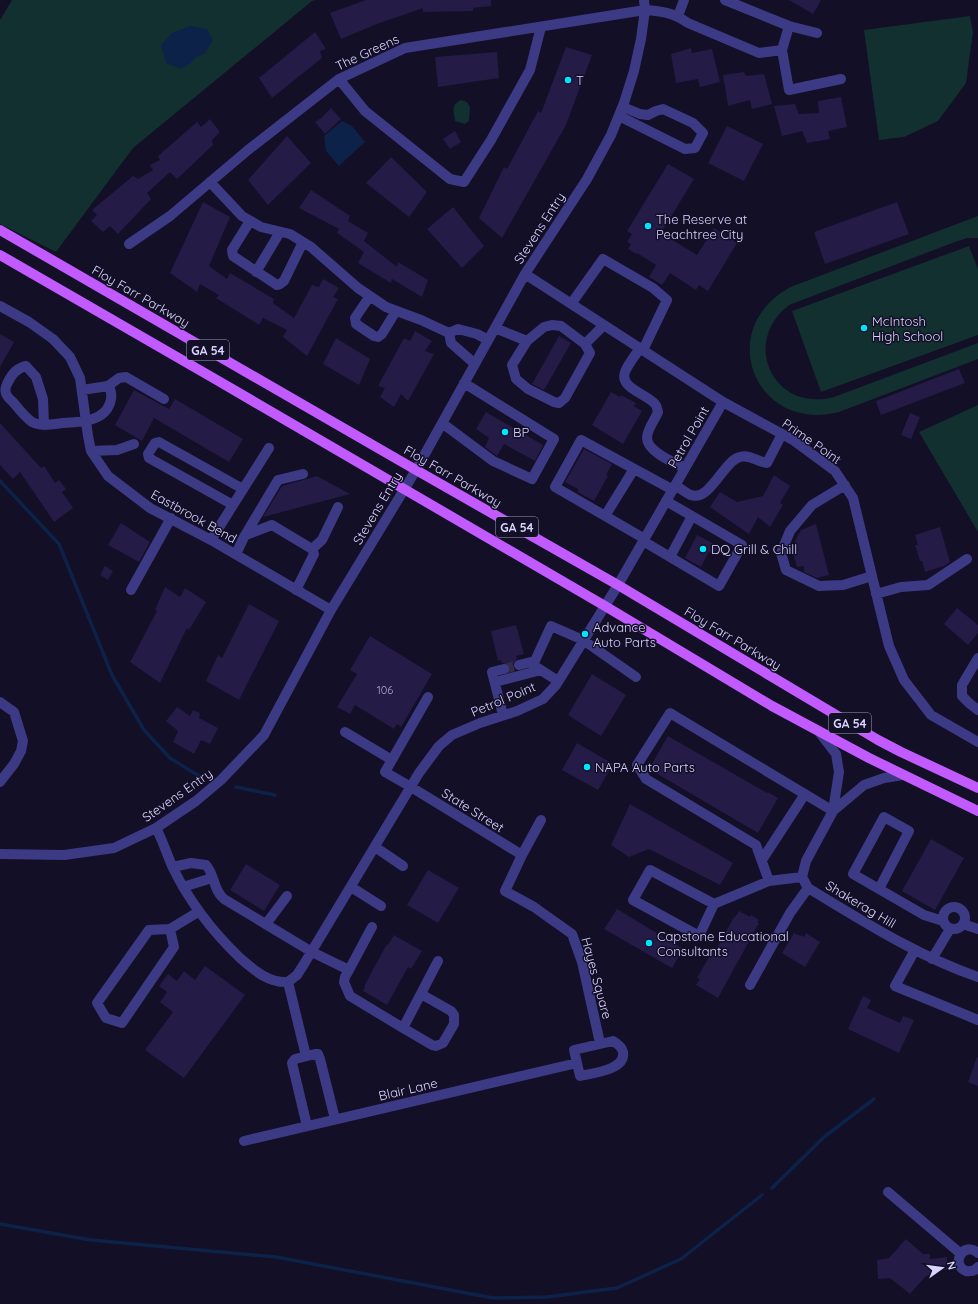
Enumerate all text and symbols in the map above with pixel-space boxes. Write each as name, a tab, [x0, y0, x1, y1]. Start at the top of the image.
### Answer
street label: The Greens	[333, 30, 401, 74]
place label: T	[576, 72, 584, 88]
marker: T	[563, 75, 573, 85]
street label: Stevens Entry	[510, 189, 568, 267]
place label: The Reserve at Peachtree City	[656, 211, 747, 242]
marker: The Reserve at Peachtree City	[643, 221, 653, 231]
street label: Floy Farr Parkway	[89, 262, 193, 330]
place label: McIntosh High School	[872, 313, 943, 344]
marker: McIntosh High School	[859, 323, 869, 333]
road number: GA 54	[187, 340, 229, 360]
street label: Petrol Point	[664, 403, 712, 471]
street label: Prime Point	[779, 415, 845, 467]
place label: BP	[513, 424, 529, 440]
marker: BP	[500, 427, 510, 437]
street label: Floy Farr Parkway	[401, 442, 505, 510]
street label: Stevens Entry	[349, 469, 405, 547]
street label: Eastbrook Bend	[148, 486, 240, 546]
road number: GA 54	[496, 517, 538, 537]
place label: DQ Grill & Chill	[711, 541, 797, 557]
marker: DQ Grill & Chill	[698, 544, 708, 554]
street label: Floy Farr Parkway	[682, 603, 784, 673]
place label: Advance Auto Parts	[593, 619, 656, 650]
marker: Advance Auto Parts	[580, 629, 590, 639]
street label: Petrol Point	[468, 678, 538, 720]
house number: 106	[377, 683, 393, 697]
road number: GA 54	[829, 713, 871, 733]
place label: NAPA Auto Parts	[595, 759, 695, 775]
marker: NAPA Auto Parts	[582, 762, 592, 772]
street label: Stevens Entry	[139, 765, 215, 825]
street label: State Street	[439, 785, 507, 835]
street label: Shakerag Hill	[823, 877, 899, 931]
place label: Capstone Educational Consultants	[657, 928, 789, 959]
street label: Hayes Square	[578, 935, 616, 1021]
marker: Capstone Educational Consultants	[644, 938, 654, 948]
street label: Blair Lane	[377, 1074, 439, 1104]
north arrow	[922, 1248, 962, 1288]
text: N	[944, 1260, 959, 1271]

